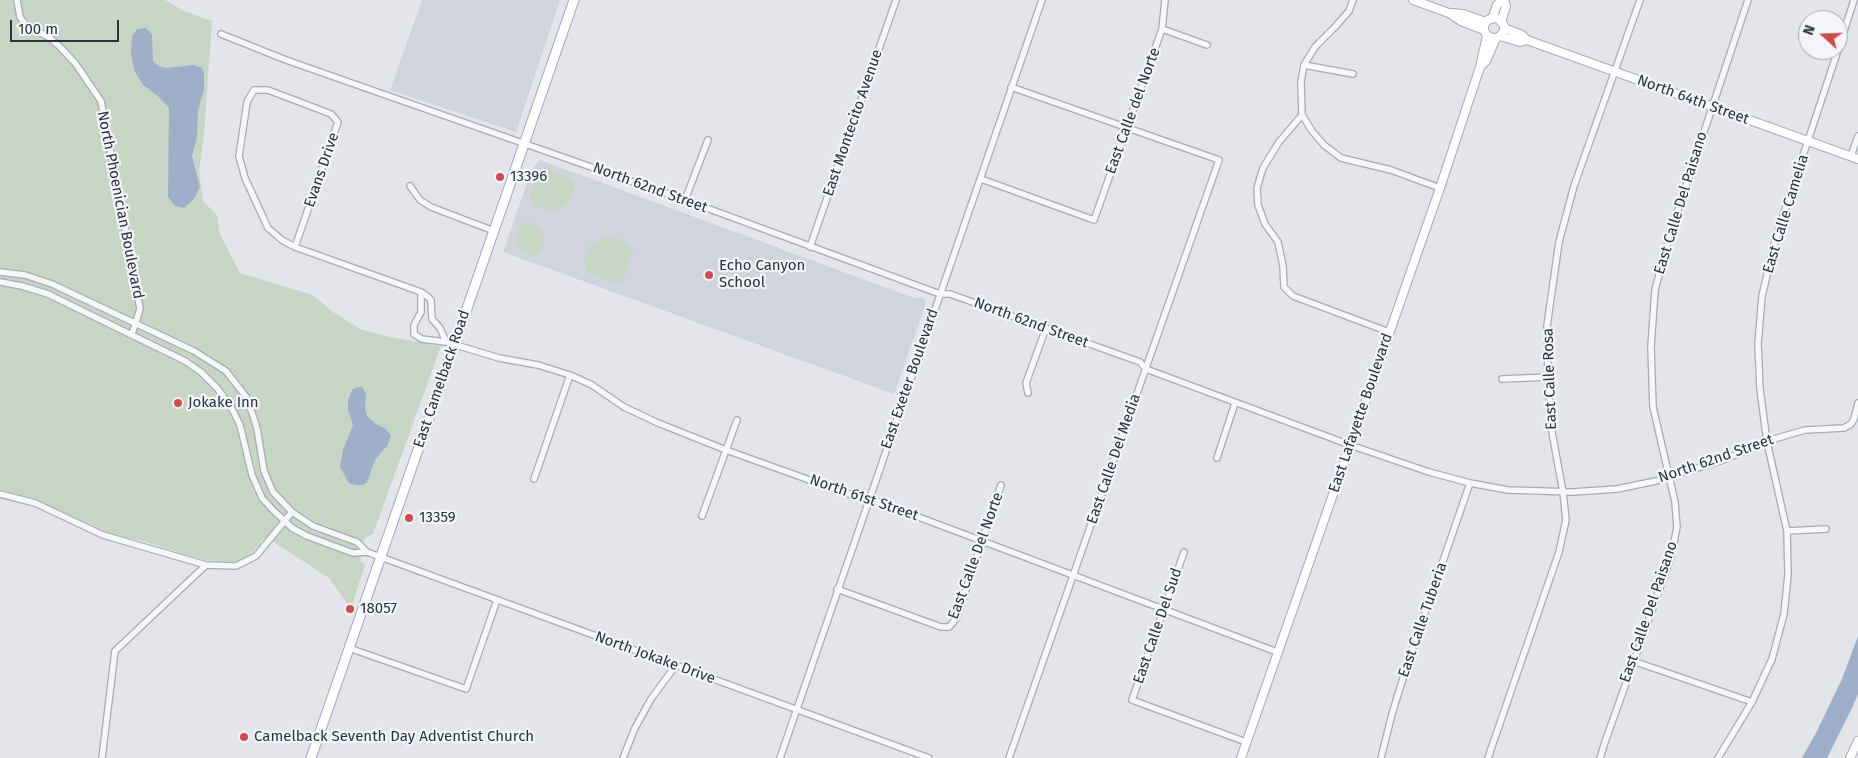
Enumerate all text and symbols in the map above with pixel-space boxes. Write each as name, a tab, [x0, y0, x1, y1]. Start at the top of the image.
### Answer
scale bar	[12, 10, 121, 42]
north arrow	[1798, 10, 1848, 60]
text: 100 m	[18, 20, 58, 38]
text: N	[1800, 23, 1819, 37]
street label: East Calle del Norte	[1102, 45, 1164, 177]
street label: East Montecito Avenue	[819, 47, 887, 199]
street label: North 64th Street	[1635, 71, 1751, 129]
street label: North Phoenician Boulevard	[93, 109, 147, 301]
street label: East Calle Del Paisano	[1651, 129, 1711, 277]
street label: Evans Drive	[301, 130, 343, 210]
street label: East Calle Camelia	[1759, 152, 1813, 276]
street label: North 62nd Street	[590, 159, 710, 217]
place label: 13396	[510, 168, 547, 186]
marker: 13396	[494, 171, 506, 183]
place label: Echo Canyon School	[719, 257, 805, 292]
marker: Echo Canyon School	[703, 269, 715, 281]
street label: North 62nd Street	[971, 294, 1091, 352]
street label: East Exeter Boulevard	[878, 306, 942, 452]
street label: East Camelback Road	[410, 308, 474, 450]
street label: East Calle Rosa	[1539, 328, 1561, 430]
street label: East Lafayette Boulevard	[1325, 331, 1397, 495]
street label: East Calle Del Media	[1083, 391, 1145, 527]
place label: Jokake Inn	[188, 394, 259, 412]
marker: Jokake Inn	[172, 397, 184, 409]
street label: North 62nd Street	[1656, 431, 1776, 487]
street label: North 61st Street	[807, 471, 921, 525]
street label: East Calle Del Norte	[945, 490, 1007, 622]
place label: 13359	[419, 509, 456, 527]
marker: 13359	[403, 512, 415, 524]
street label: East Calle Del Paisano	[1616, 539, 1682, 685]
street label: East Calle Tuberia	[1395, 560, 1451, 680]
street label: East Calle Del Sud	[1130, 566, 1186, 686]
place label: 18057	[360, 600, 397, 618]
marker: 18057	[344, 603, 356, 615]
street label: North Jokake Drive	[592, 628, 718, 688]
place label: Camelback Seventh Day Adventist Church	[254, 728, 534, 746]
marker: Camelback Seventh Day Adventist Church	[238, 731, 250, 743]

